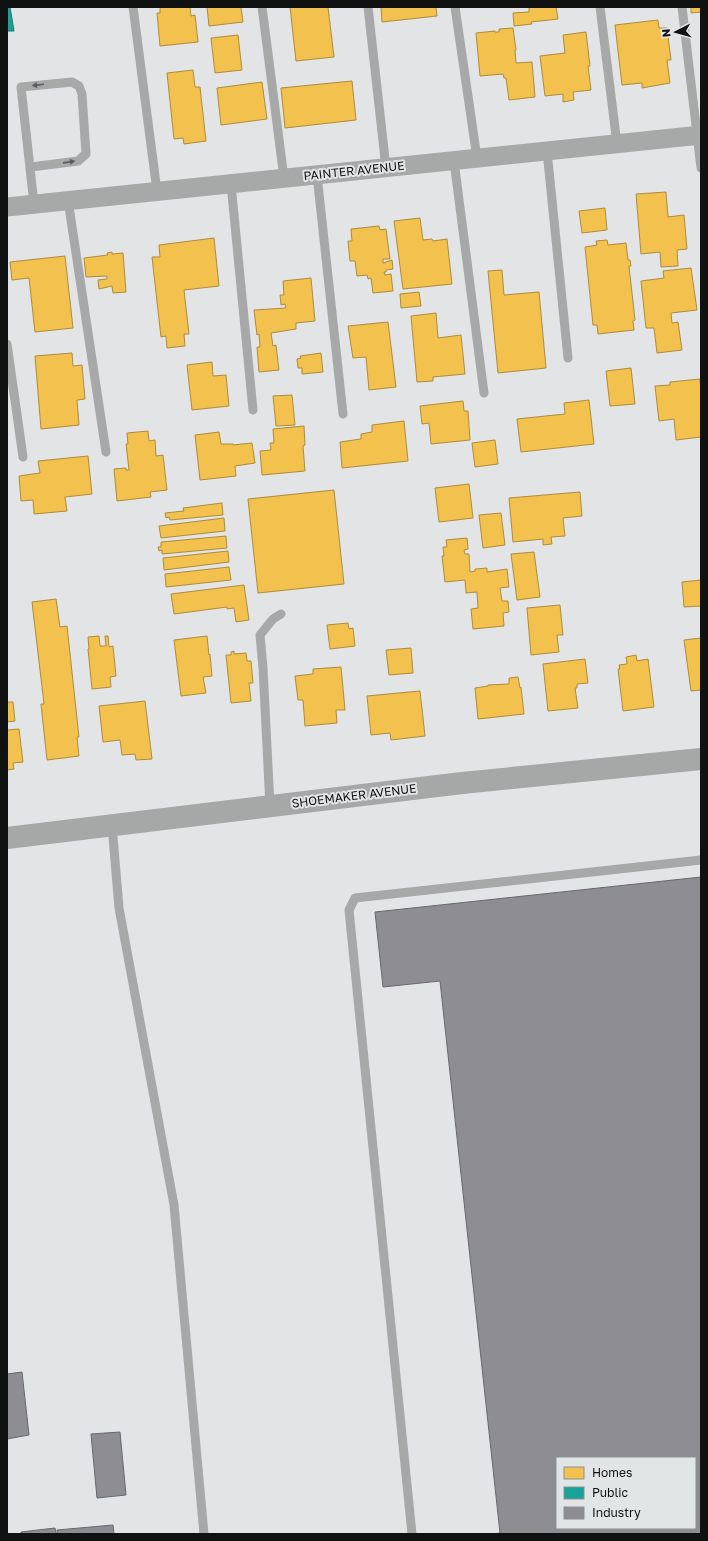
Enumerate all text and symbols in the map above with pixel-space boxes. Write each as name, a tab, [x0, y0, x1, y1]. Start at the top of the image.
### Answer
north arrow	[656, 12, 696, 52]
text: N	[659, 28, 672, 38]
one-way arrow	[32, 82, 44, 88]
street label: PAINTER AVENUE	[303, 158, 405, 183]
one-way arrow	[63, 159, 75, 165]
street label: SHOEMAKER AVENUE	[291, 780, 417, 811]
legend	[556, 1457, 696, 1529]
text: Homes	[592, 1465, 632, 1480]
text: Public	[592, 1485, 629, 1500]
text: Industry	[592, 1505, 641, 1520]

